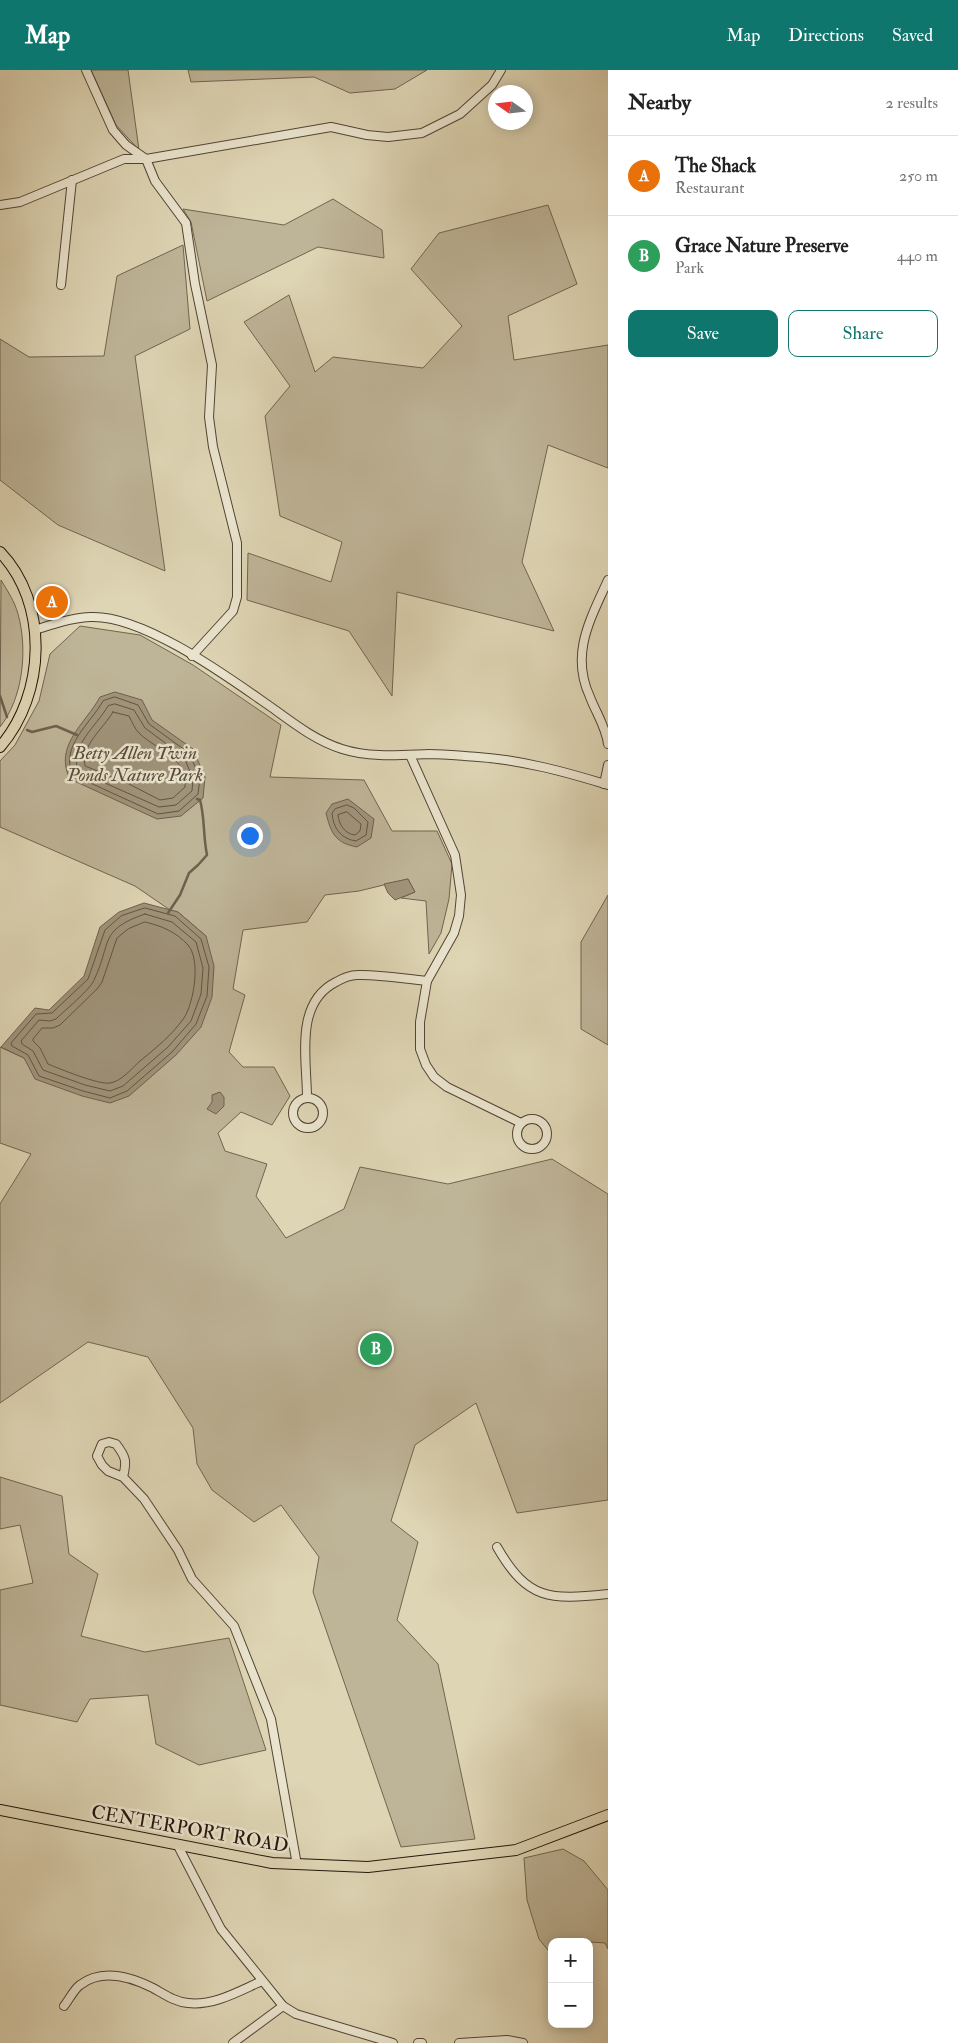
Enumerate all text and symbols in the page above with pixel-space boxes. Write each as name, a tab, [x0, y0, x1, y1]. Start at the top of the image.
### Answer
text: Map	[25, 20, 70, 51]
text: Map	[727, 24, 760, 47]
text: Directions	[788, 24, 864, 47]
text: Saved	[892, 24, 933, 47]
north arrow	[488, 85, 533, 130]
text: Nearby	[628, 89, 691, 116]
text: 2 results	[885, 93, 938, 113]
text: The Shack	[675, 154, 756, 178]
text: A	[639, 166, 649, 186]
text: 250 m	[899, 166, 938, 186]
text: Restaurant	[675, 178, 744, 198]
text: Grace Nature Preserve	[675, 234, 848, 258]
text: B	[639, 246, 649, 266]
text: 440 m	[897, 246, 938, 266]
text: Park	[675, 258, 704, 278]
button: Save	[628, 310, 778, 357]
button: Share	[788, 310, 938, 357]
pin: A	[36, 583, 68, 621]
park label: Betty Allen Twin Ponds Nature Park	[66, 741, 203, 787]
your location	[237, 823, 263, 849]
pin: B	[360, 1330, 392, 1368]
street label: CENTERPORT ROAD	[89, 1800, 290, 1858]
map controls	[548, 1938, 593, 2028]
button: +	[548, 1938, 593, 1983]
button: −	[548, 1983, 593, 2028]

